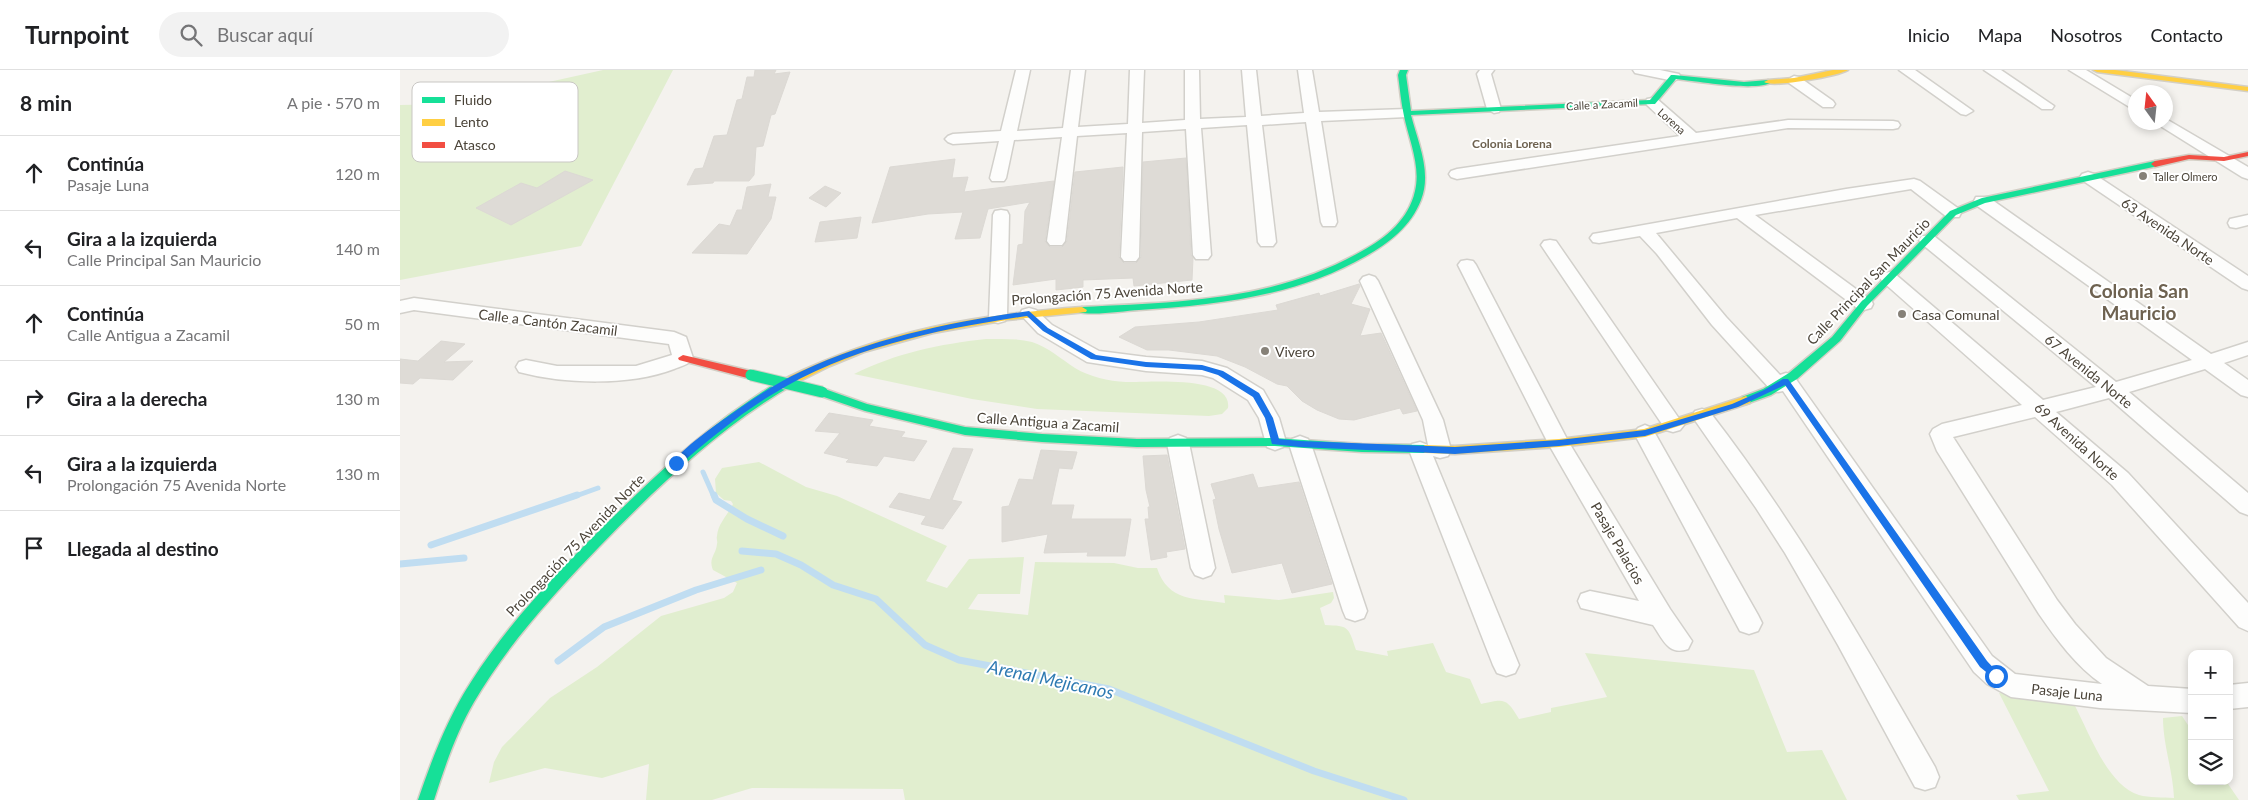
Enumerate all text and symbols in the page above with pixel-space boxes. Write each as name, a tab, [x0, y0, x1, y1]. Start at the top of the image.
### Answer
search box	[159, 12, 509, 57]
text: Turnpoint	[25, 20, 129, 49]
icon: search	[177, 21, 205, 49]
text: Buscar aquí	[217, 23, 313, 46]
text: Inicio	[1907, 24, 1950, 46]
text: Mapa	[1978, 24, 2022, 46]
text: Nosotros	[2050, 24, 2122, 46]
text: Contacto	[2150, 24, 2223, 46]
legend	[412, 82, 578, 162]
north arrow	[2128, 85, 2173, 130]
text: 8 min	[20, 90, 72, 115]
text: Fluido	[454, 91, 492, 108]
text: A pie · 570 m	[287, 93, 380, 112]
street label: Calle a Zacamil	[1566, 96, 1638, 112]
street label: Lorena	[1656, 105, 1688, 137]
text: Lento	[454, 113, 489, 130]
text: Atasco	[454, 136, 496, 153]
district label: Colonia Lorena	[1472, 136, 1552, 151]
text: Continúa	[67, 152, 144, 175]
icon: ahead	[20, 159, 48, 187]
text: 120 m	[335, 164, 380, 183]
marker: Taller Olmero	[2137, 170, 2149, 182]
place label: Taller Olmero	[2153, 170, 2217, 183]
text: Pasaje Luna	[67, 175, 149, 194]
street label: 63 Avenida Norte	[2118, 194, 2218, 268]
street label: Calle Principal San Mauricio	[1803, 214, 1933, 348]
text: Gira a la izquierda	[67, 227, 217, 250]
icon: left	[20, 234, 48, 262]
text: 140 m	[335, 239, 380, 258]
text: Calle Principal San Mauricio	[67, 250, 261, 269]
street label: Prolongación 75 Avenida Norte	[1011, 278, 1203, 308]
district label: Colonia San Mauricio	[2089, 279, 2189, 324]
text: Continúa	[67, 302, 144, 325]
street label: Calle a Cantón Zacamil	[478, 305, 618, 339]
place label: Casa Comunal	[1912, 306, 1999, 323]
marker: Casa Comunal	[1896, 308, 1908, 320]
icon: ahead	[20, 309, 48, 337]
text: 50 m	[344, 314, 380, 333]
text: Calle Antigua a Zacamil	[67, 325, 230, 344]
street label: 67 Avenida Norte	[2042, 330, 2136, 412]
place label: Vivero	[1275, 343, 1315, 360]
marker: Vivero	[1259, 345, 1271, 357]
icon: right	[20, 384, 48, 412]
text: Gira a la derecha	[67, 387, 207, 410]
text: 130 m	[335, 389, 380, 408]
street label: 69 Avenida Norte	[2031, 399, 2123, 483]
street label: Calle Antigua a Zacamil	[976, 409, 1120, 435]
text: Gira a la izquierda	[67, 452, 217, 475]
route end	[665, 452, 688, 475]
icon: left	[20, 459, 48, 487]
text: 130 m	[335, 464, 380, 483]
street label: Prolongación 75 Avenida Norte	[502, 470, 648, 620]
text: Prolongación 75 Avenida Norte	[67, 475, 286, 494]
street label: Pasaje Palacios	[1588, 499, 1648, 587]
icon: arrive	[20, 534, 48, 562]
text: Llegada al destino	[67, 537, 219, 560]
map controls	[2188, 650, 2233, 785]
button: +	[2188, 650, 2233, 695]
water label: Arenal Mejicanos	[985, 655, 1116, 703]
route start	[1985, 665, 2008, 688]
street label: Pasaje Luna	[2030, 680, 2104, 704]
button: −	[2188, 695, 2233, 740]
button: layers	[2188, 740, 2233, 785]

